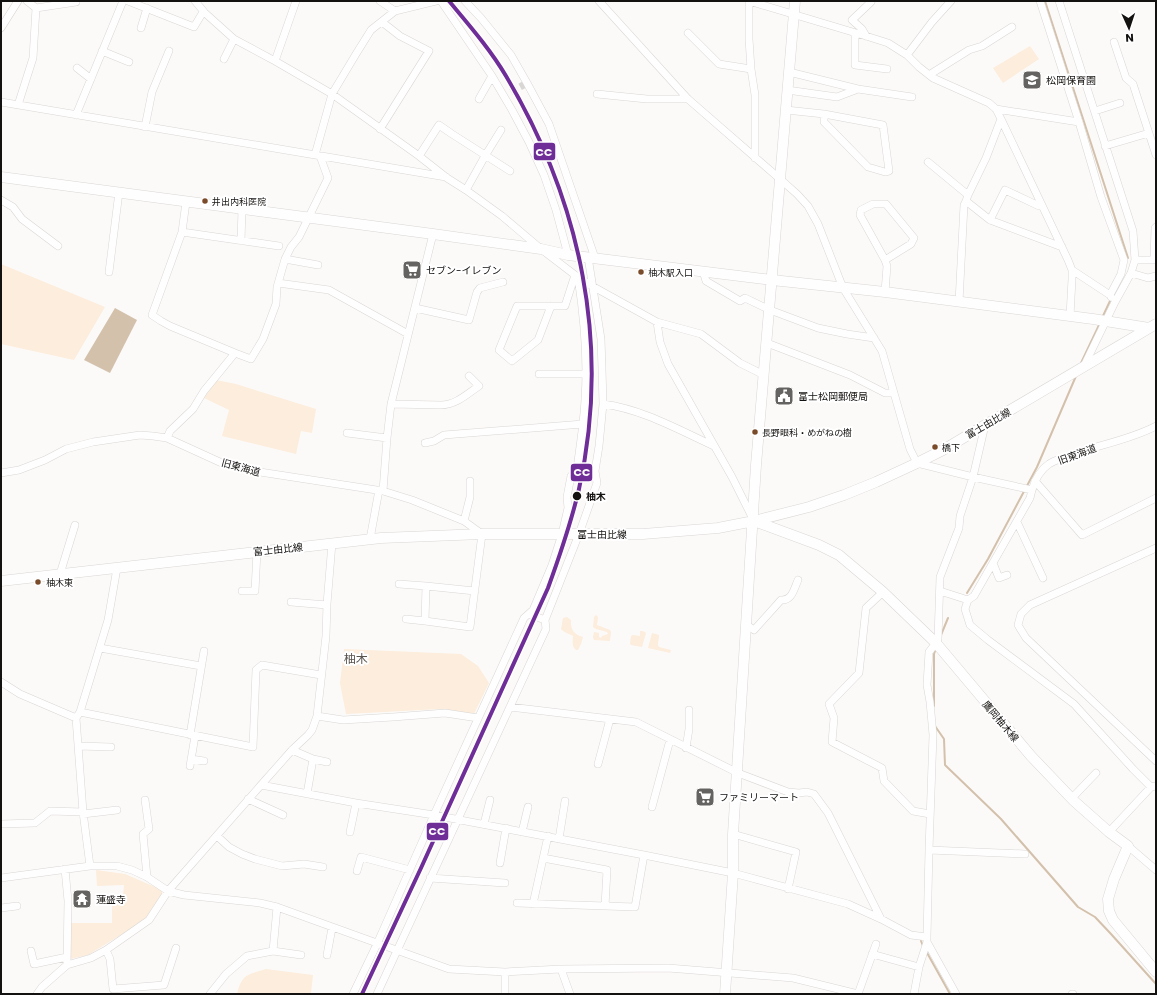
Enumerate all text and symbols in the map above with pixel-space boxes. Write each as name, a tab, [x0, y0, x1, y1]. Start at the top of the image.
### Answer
north arrow	[1109, 8, 1149, 48]
text: N	[1125, 30, 1134, 46]
school or university icon: 松岡保育園	[1021, 69, 1043, 91]
place label: 松岡保育園	[1046, 73, 1096, 88]
line badge: CC	[533, 142, 556, 161]
text: CC	[536, 144, 552, 160]
marker: 井出内科医院	[200, 196, 210, 206]
place label: 井出内科医院	[212, 196, 266, 208]
supermarket icon: セブン-イレブン	[401, 259, 423, 281]
place label: セブン-イレブン	[426, 263, 502, 278]
marker: 柚木駅入口	[636, 267, 646, 277]
place label: 柚木駅入口	[648, 267, 693, 279]
public building icon: 富士松岡郵便局	[773, 385, 795, 407]
place label: 富士松岡郵便局	[798, 389, 868, 404]
street label: 富士由比線	[963, 404, 1014, 442]
marker: 長野眼科・めがねの樹	[750, 427, 760, 437]
place label: 長野眼科・めがねの樹	[762, 427, 852, 439]
street label: 旧東海道	[1056, 441, 1099, 468]
marker: 橋下	[930, 442, 940, 452]
place label: 橋下	[942, 442, 960, 454]
street label: 旧東海道	[220, 455, 262, 480]
line badge: CC	[570, 463, 593, 482]
text: CC	[574, 464, 590, 480]
place label: 柚木	[586, 489, 606, 504]
marker: 柚木	[571, 490, 583, 502]
street label: 富士由比線	[577, 527, 627, 542]
street label: 富士由比線	[252, 539, 304, 560]
marker: 柚木東	[33, 577, 43, 587]
place label: 柚木東	[46, 577, 73, 589]
district label: 柚木	[344, 650, 368, 667]
street label: 鷹岡柚木線	[979, 697, 1022, 745]
supermarket icon: ファミリーマート	[694, 786, 716, 808]
place label: ファミリーマート	[719, 790, 799, 805]
line badge: CC	[426, 822, 449, 841]
text: CC	[429, 823, 445, 839]
temple icon: 蓮盛寺	[71, 888, 93, 910]
place label: 蓮盛寺	[96, 892, 126, 907]

